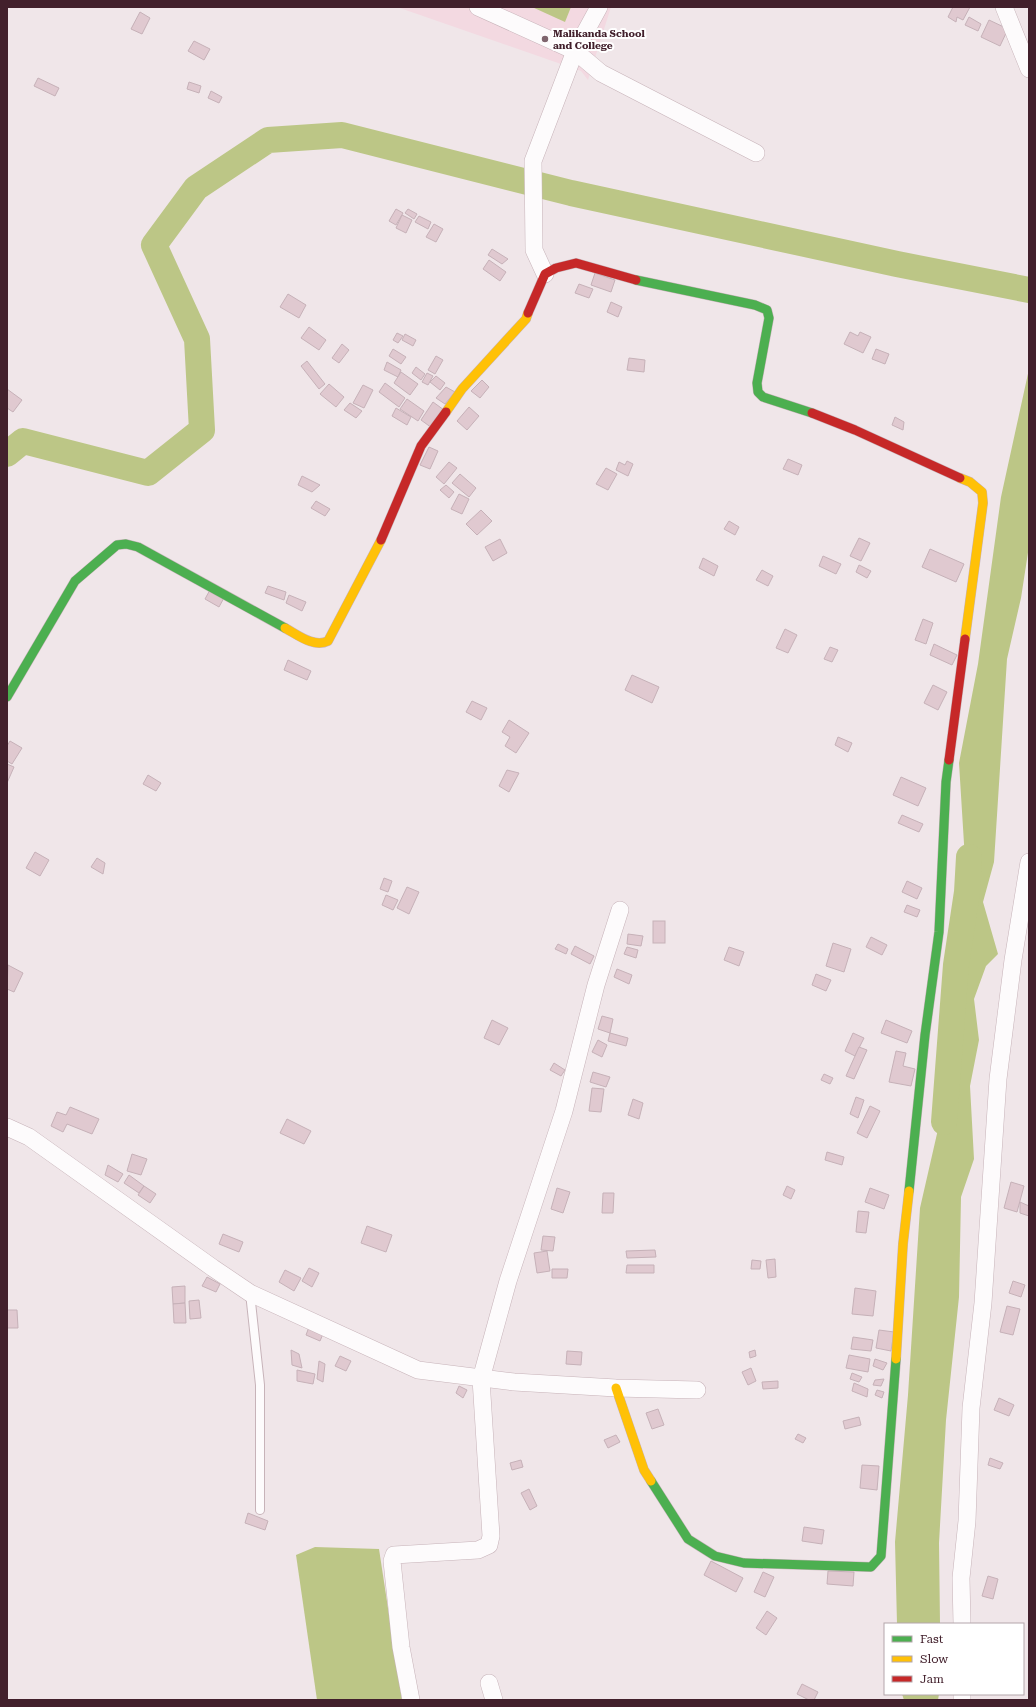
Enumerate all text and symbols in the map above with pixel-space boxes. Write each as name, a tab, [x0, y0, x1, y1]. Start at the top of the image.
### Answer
place label: Malikanda School and College	[553, 28, 645, 51]
marker: Malikanda School and College	[540, 34, 550, 44]
legend	[884, 1623, 1024, 1695]
text: Fast	[920, 1632, 944, 1646]
text: Slow	[920, 1652, 948, 1666]
text: Jam	[920, 1672, 944, 1686]

